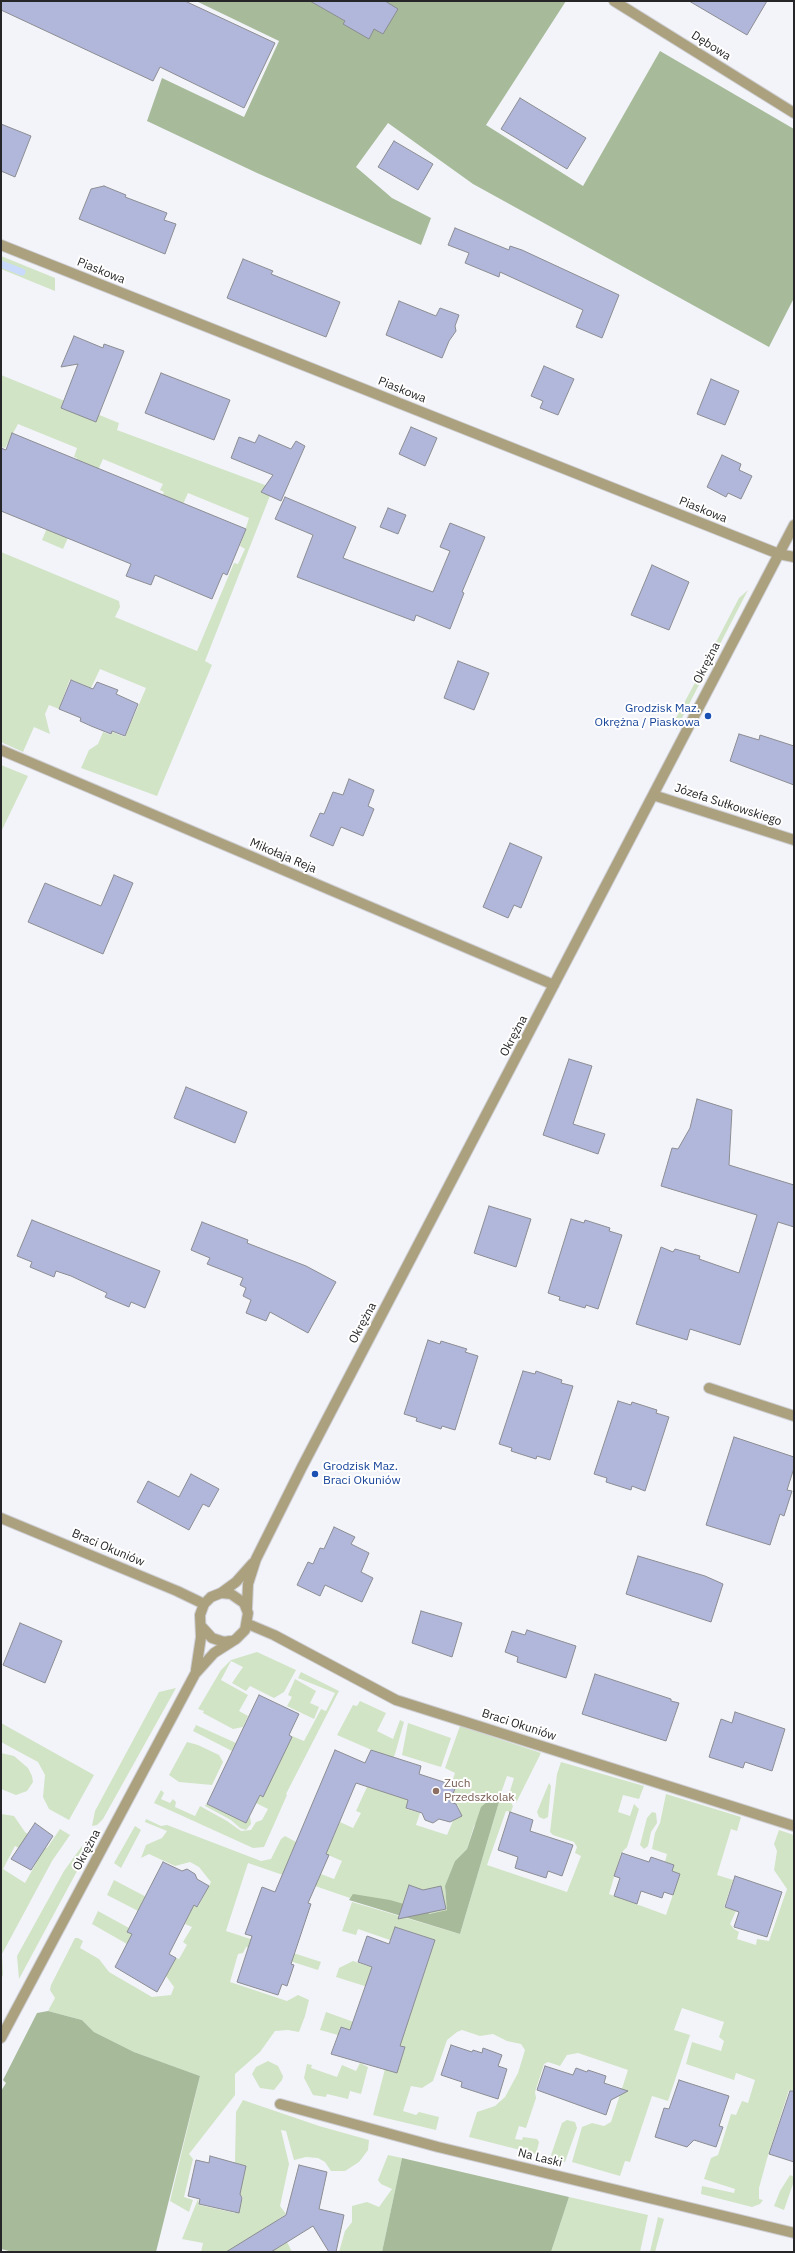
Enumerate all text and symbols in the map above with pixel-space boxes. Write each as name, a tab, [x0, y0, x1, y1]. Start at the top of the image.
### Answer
street label: Dębowa	[689, 28, 733, 64]
street label: Piaskowa	[75, 255, 127, 287]
street label: Piaskowa	[376, 374, 428, 406]
street label: Piaskowa	[677, 494, 729, 526]
street label: Okrężna	[690, 640, 724, 686]
place label: Grodzisk Maz. Okrężna / Piaskowa	[594, 702, 700, 730]
marker: Grodzisk Maz. Okrężna / Piaskowa	[703, 711, 713, 721]
street label: Józefa Sułkowskiego	[673, 781, 783, 829]
street label: Mikołaja Reja	[247, 835, 319, 877]
street label: Okrężna	[497, 1013, 531, 1059]
street label: Okrężna	[346, 1300, 380, 1346]
place label: Grodzisk Maz. Braci Okuniów	[323, 1460, 401, 1488]
marker: Grodzisk Maz. Braci Okuniów	[310, 1469, 320, 1479]
street label: Braci Okuniów	[69, 1526, 147, 1570]
street label: Braci Okuniów	[480, 1706, 558, 1744]
place label: Zuch Przedszkolak	[444, 1777, 515, 1805]
marker: Zuch Przedszkolak	[431, 1786, 441, 1796]
street label: Okrężna	[70, 1827, 104, 1873]
street label: Na Laski	[516, 2146, 564, 2170]

